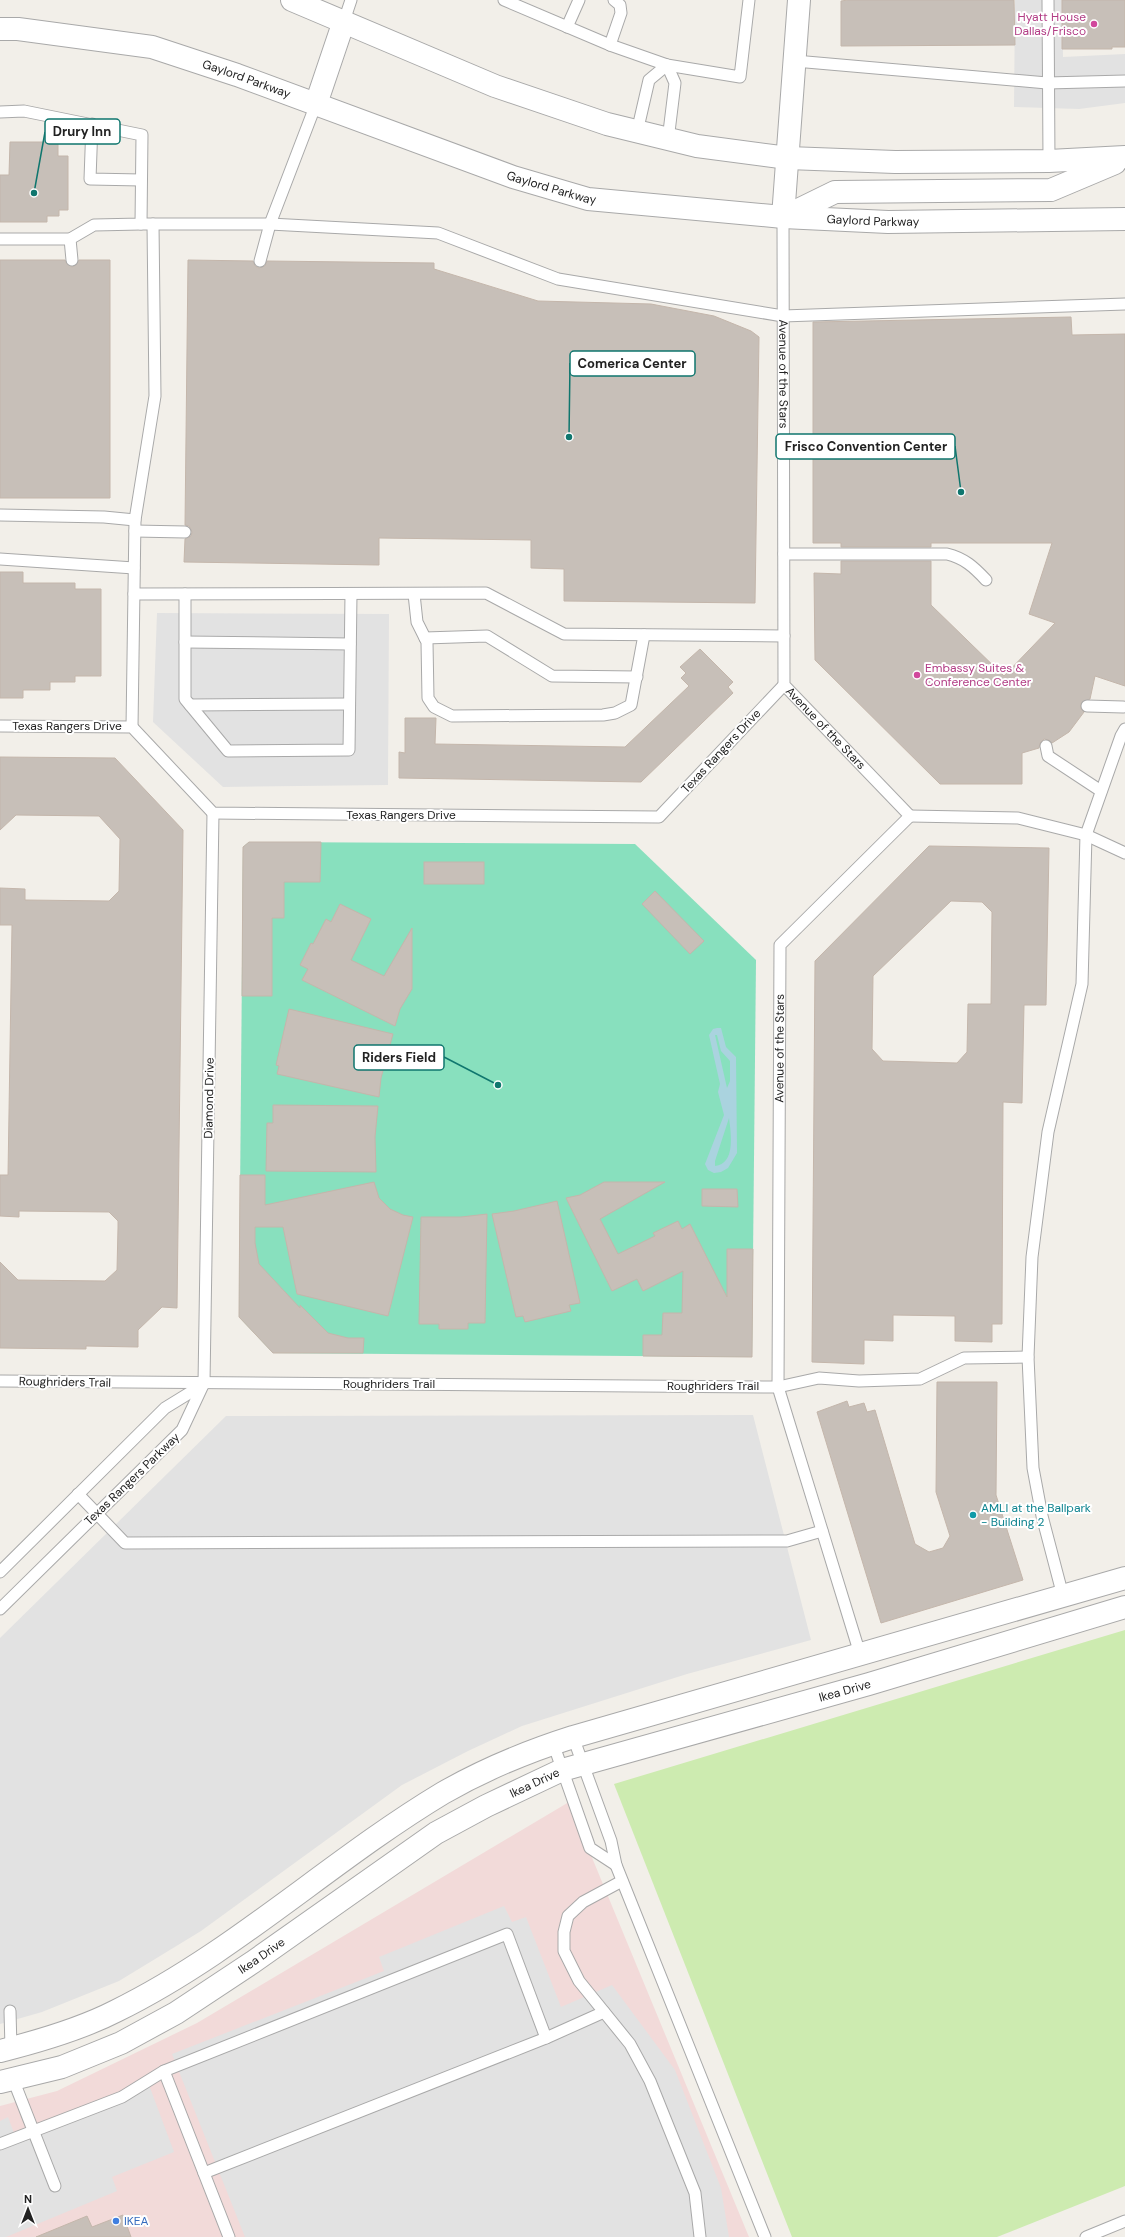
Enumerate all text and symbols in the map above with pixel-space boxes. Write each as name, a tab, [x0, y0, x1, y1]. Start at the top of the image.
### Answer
place label: Hyatt House Dallas/Frisco	[1014, 9, 1086, 39]
marker: Hyatt House Dallas/Frisco	[1089, 19, 1099, 29]
street label: Gaylord Parkway	[200, 56, 293, 102]
callout: Drury Inn	[45, 119, 120, 144]
text: Drury Inn	[53, 123, 111, 140]
street label: Gaylord Parkway	[504, 167, 597, 208]
street label: Gaylord Parkway	[826, 211, 920, 230]
street label: Avenue of the Stars	[775, 320, 791, 428]
callout: Comerica Center	[570, 351, 695, 376]
text: Comerica Center	[577, 355, 687, 372]
callout: Frisco Convention Center	[776, 434, 955, 459]
text: Frisco Convention Center	[785, 438, 948, 455]
place label: Embassy Suites & Conference Center	[925, 660, 1032, 690]
marker: Embassy Suites & Conference Center	[912, 670, 922, 680]
street label: Avenue of the Stars	[782, 683, 869, 773]
street label: Texas Rangers Drive	[678, 705, 764, 797]
street label: Texas Rangers Drive	[12, 718, 122, 734]
street label: Texas Rangers Drive	[346, 807, 456, 823]
street label: Avenue of the Stars	[771, 994, 788, 1103]
callout: Riders Field	[354, 1045, 444, 1070]
text: Riders Field	[362, 1049, 436, 1066]
street label: Diamond Drive	[200, 1057, 218, 1139]
street label: Roughriders Trail	[19, 1373, 111, 1391]
street label: Roughriders Trail	[343, 1376, 435, 1392]
street label: Roughriders Trail	[667, 1378, 759, 1394]
street label: Texas Rangers Parkway	[81, 1429, 183, 1529]
place label: AMLI at the Ballpark - Building 2	[981, 1500, 1091, 1530]
marker: AMLI at the Ballpark - Building 2	[968, 1510, 978, 1520]
street label: Ikea Drive	[817, 1676, 873, 1706]
street label: Ikea Drive	[507, 1764, 562, 1802]
street label: Ikea Drive	[235, 1934, 288, 1978]
north arrow	[8, 2189, 48, 2229]
text: N	[24, 2192, 32, 2206]
place label: IKEA	[124, 2213, 149, 2229]
marker: IKEA	[111, 2216, 121, 2226]

